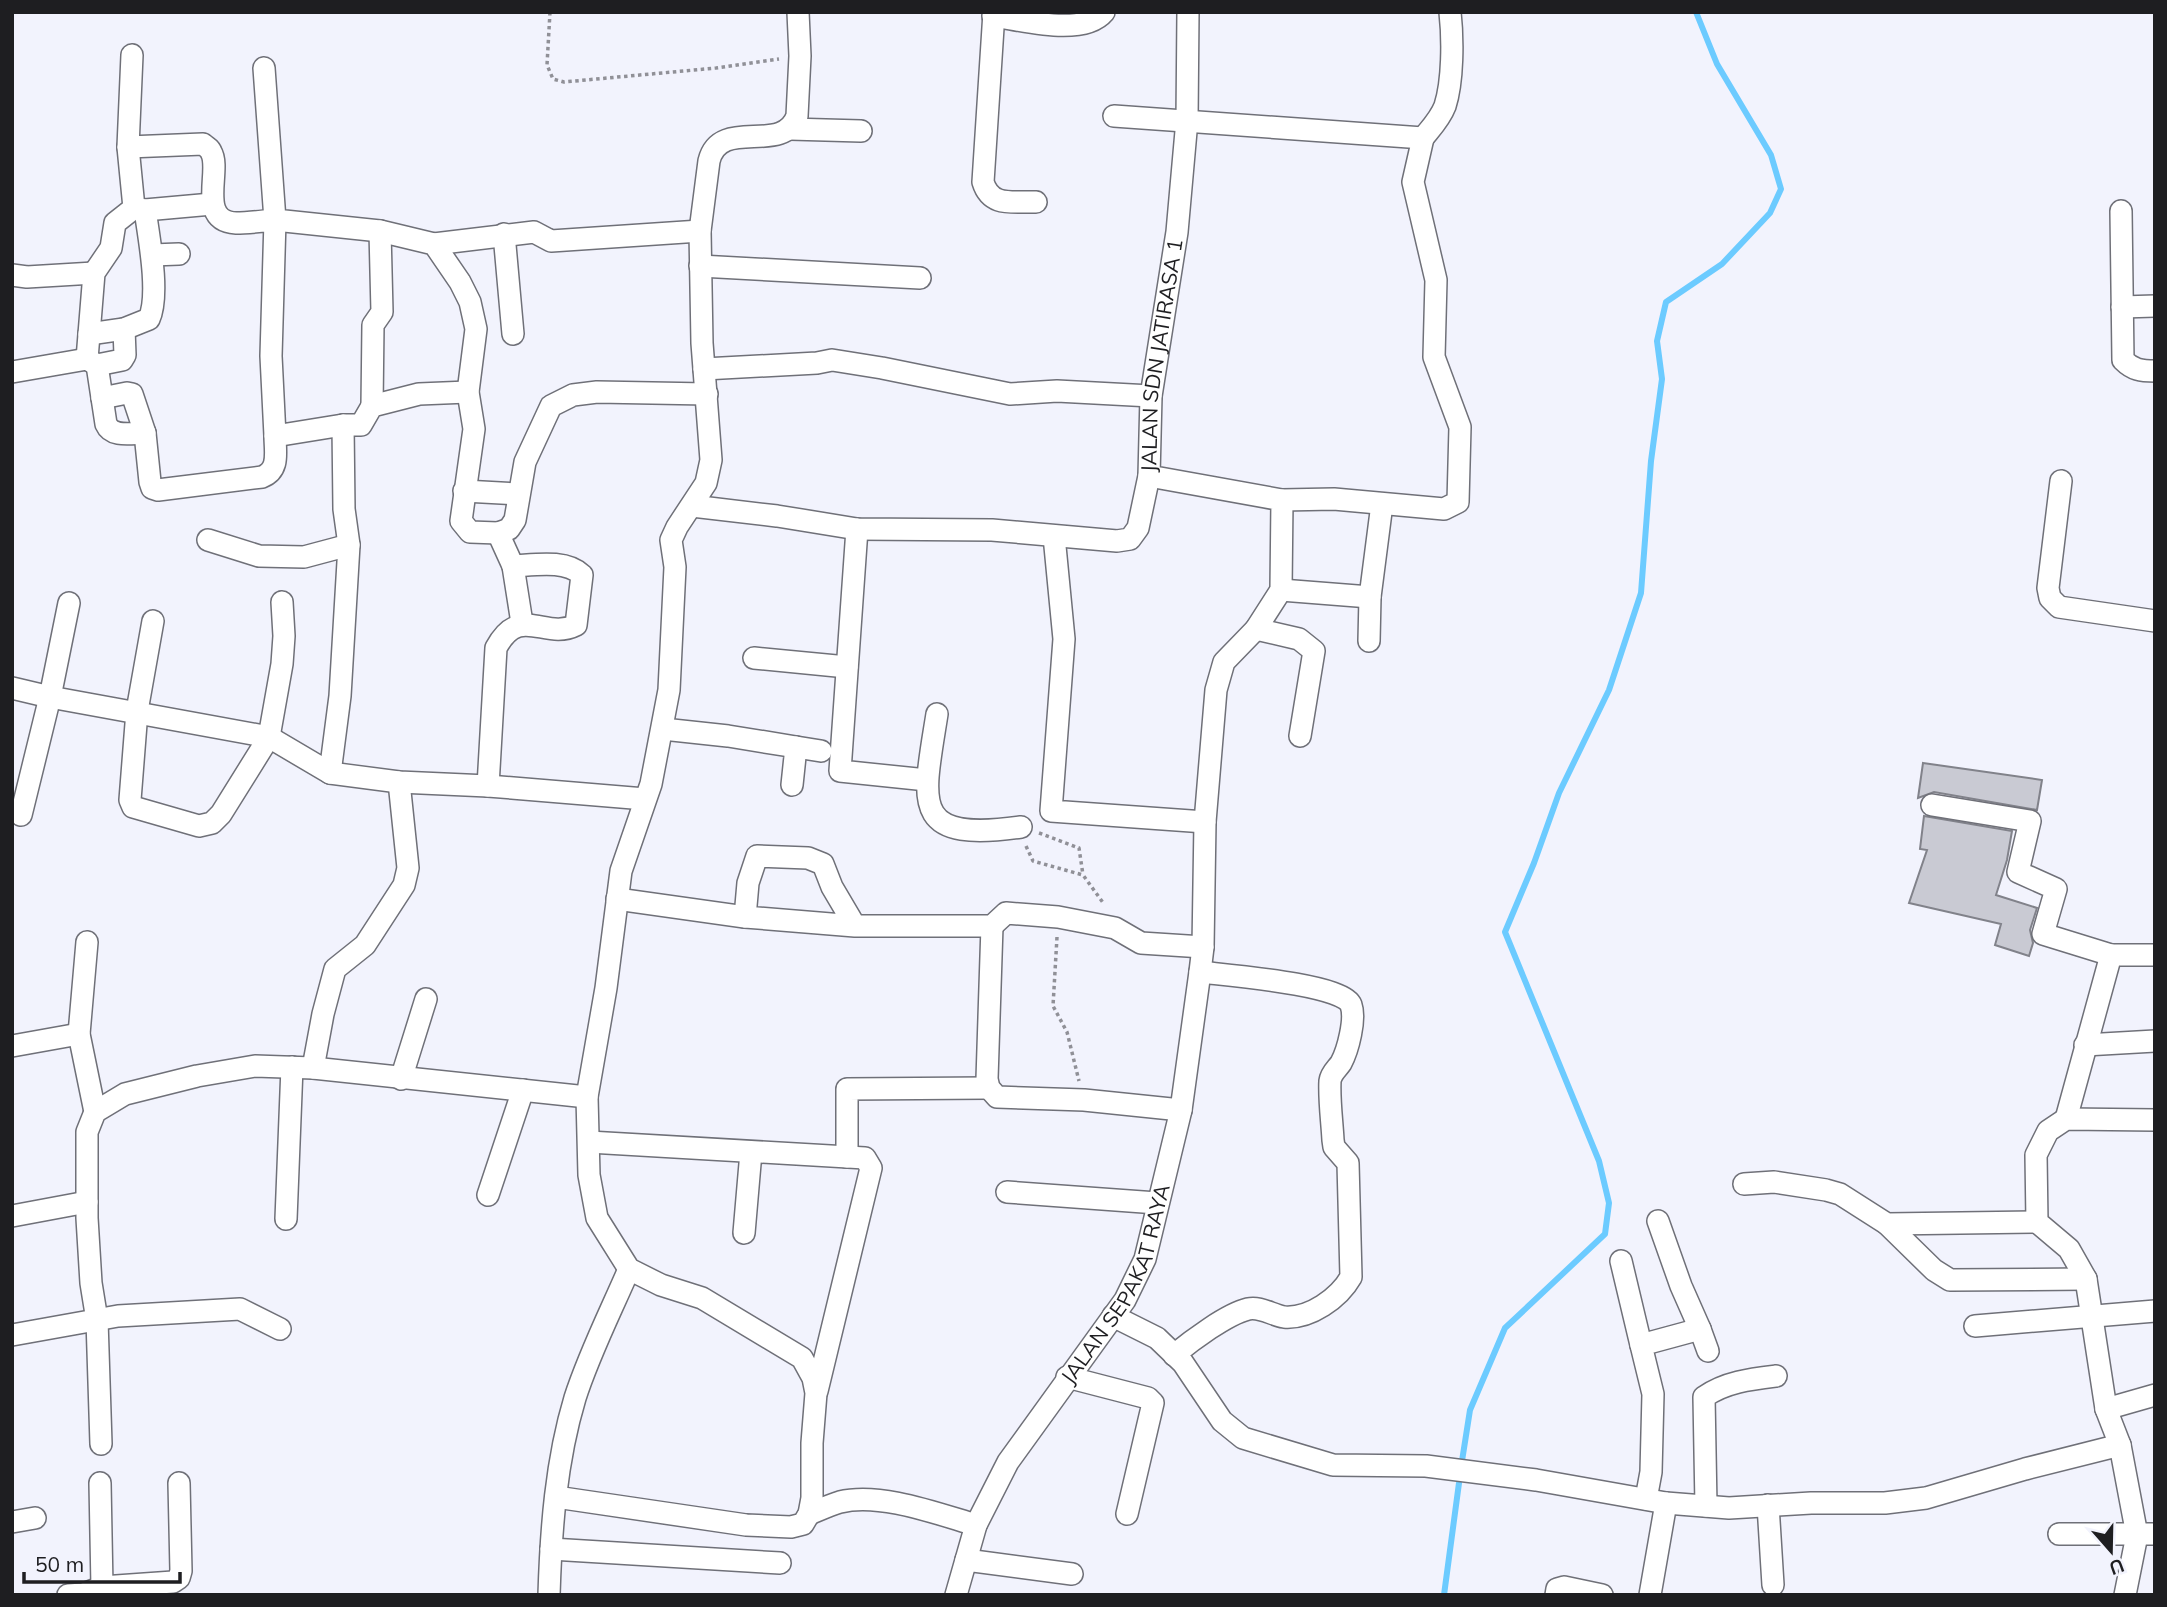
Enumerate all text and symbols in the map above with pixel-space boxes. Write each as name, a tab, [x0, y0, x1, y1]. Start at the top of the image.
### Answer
street label: JALAN SDN JATIRASA 1	[1135, 237, 1188, 473]
street label: JALAN SEPAKAT RAYA	[1055, 1181, 1175, 1389]
north arrow	[2076, 1516, 2146, 1586]
scale bar	[24, 1540, 180, 1584]
text: 50 m	[35, 1551, 84, 1577]
text: U	[2106, 1553, 2128, 1581]

